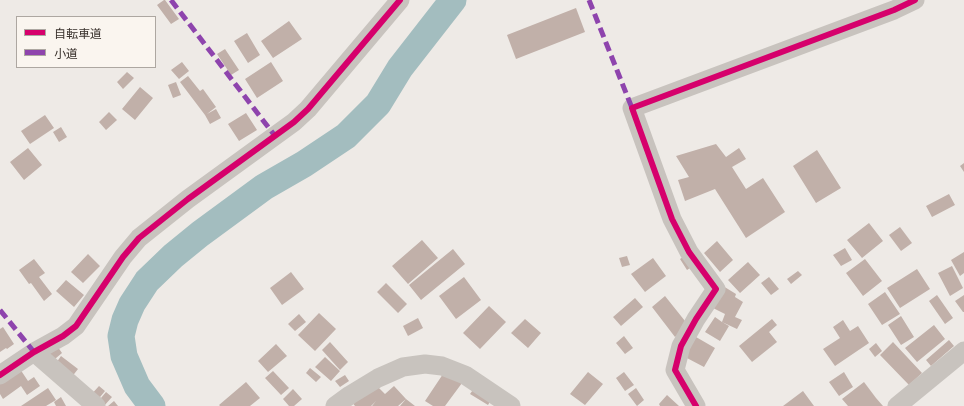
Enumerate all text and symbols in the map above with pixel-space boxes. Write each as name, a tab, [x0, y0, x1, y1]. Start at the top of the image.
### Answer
legend	[16, 16, 156, 68]
text: 自転車道	[54, 27, 102, 41]
text: 小道	[54, 47, 78, 61]

